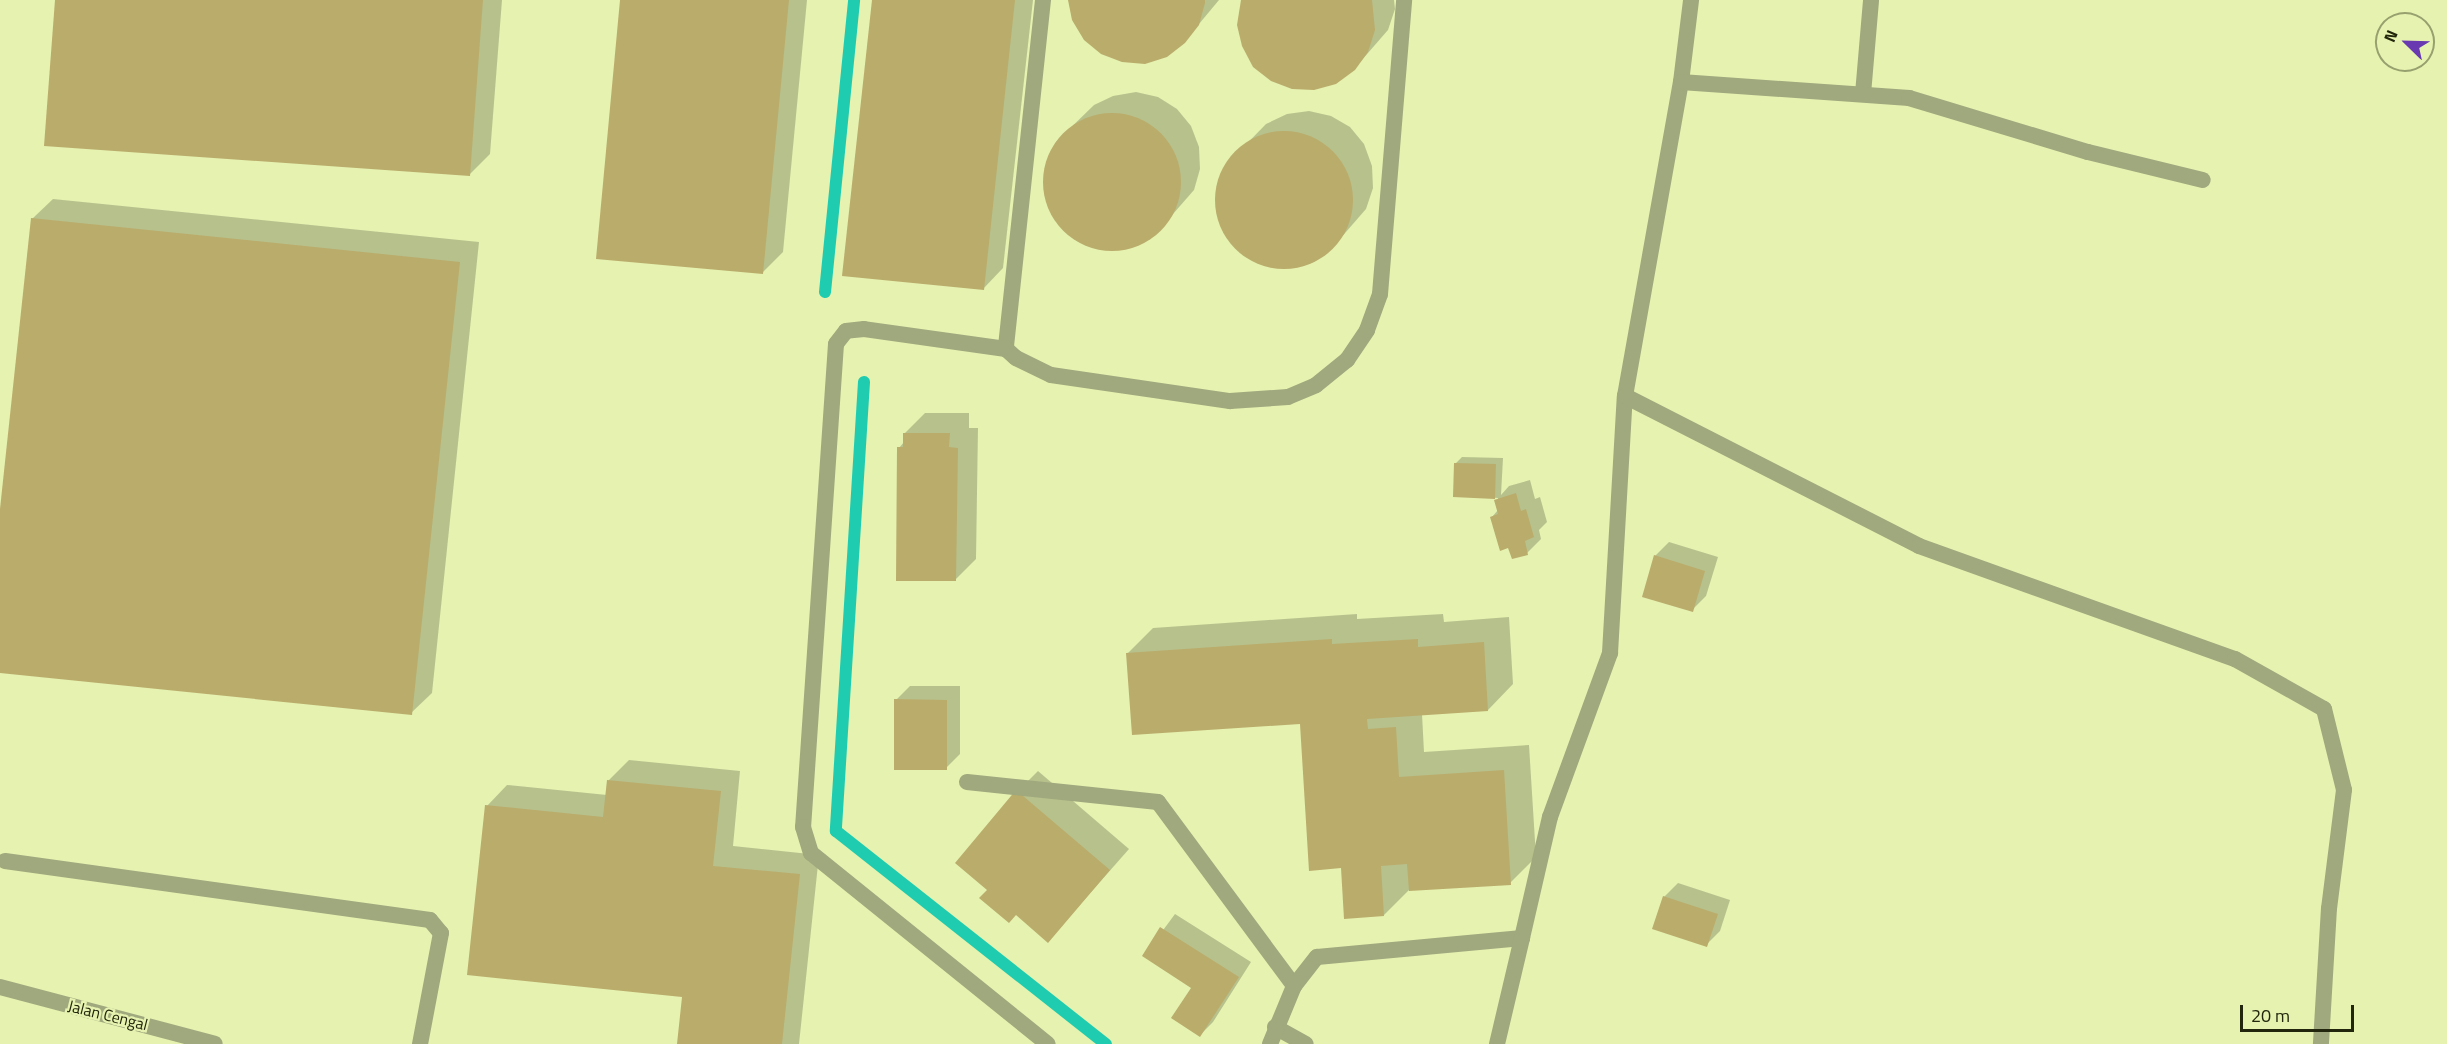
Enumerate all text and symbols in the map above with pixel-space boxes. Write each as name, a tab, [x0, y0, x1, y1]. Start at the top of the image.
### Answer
north arrow	[2375, 12, 2435, 72]
text: N	[2377, 26, 2403, 46]
scale bar	[2243, 993, 2357, 1031]
street label: Jalan Cengal	[66, 996, 150, 1034]
text: 20 m	[2251, 1002, 2290, 1029]

